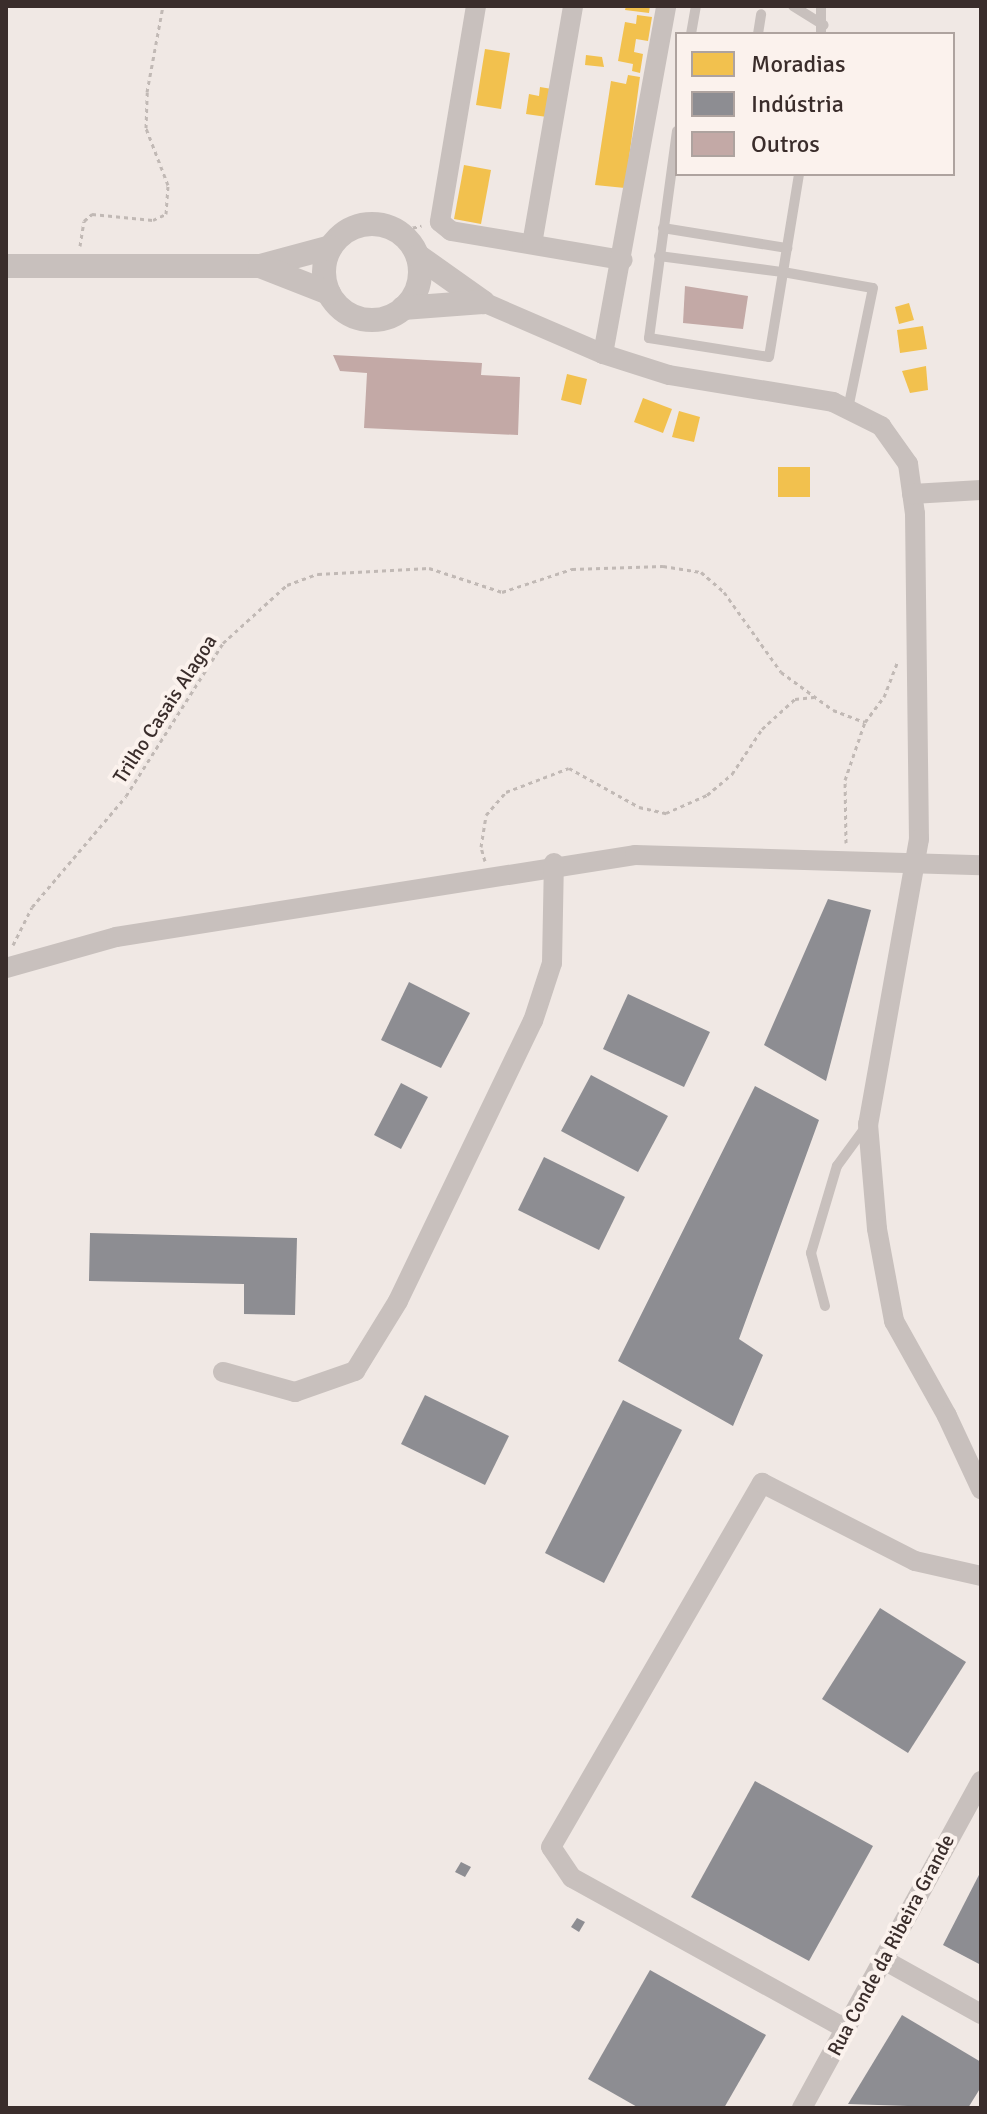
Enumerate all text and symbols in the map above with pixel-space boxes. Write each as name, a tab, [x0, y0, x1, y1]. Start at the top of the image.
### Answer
legend	[675, 32, 955, 176]
text: Moradias	[751, 49, 845, 79]
text: Indústria	[751, 89, 844, 119]
text: Outros	[751, 129, 820, 159]
street label: Trilho Casais Alagoa	[108, 630, 222, 788]
street label: Rua Conde da Ribeira Grande	[822, 1830, 960, 2060]

